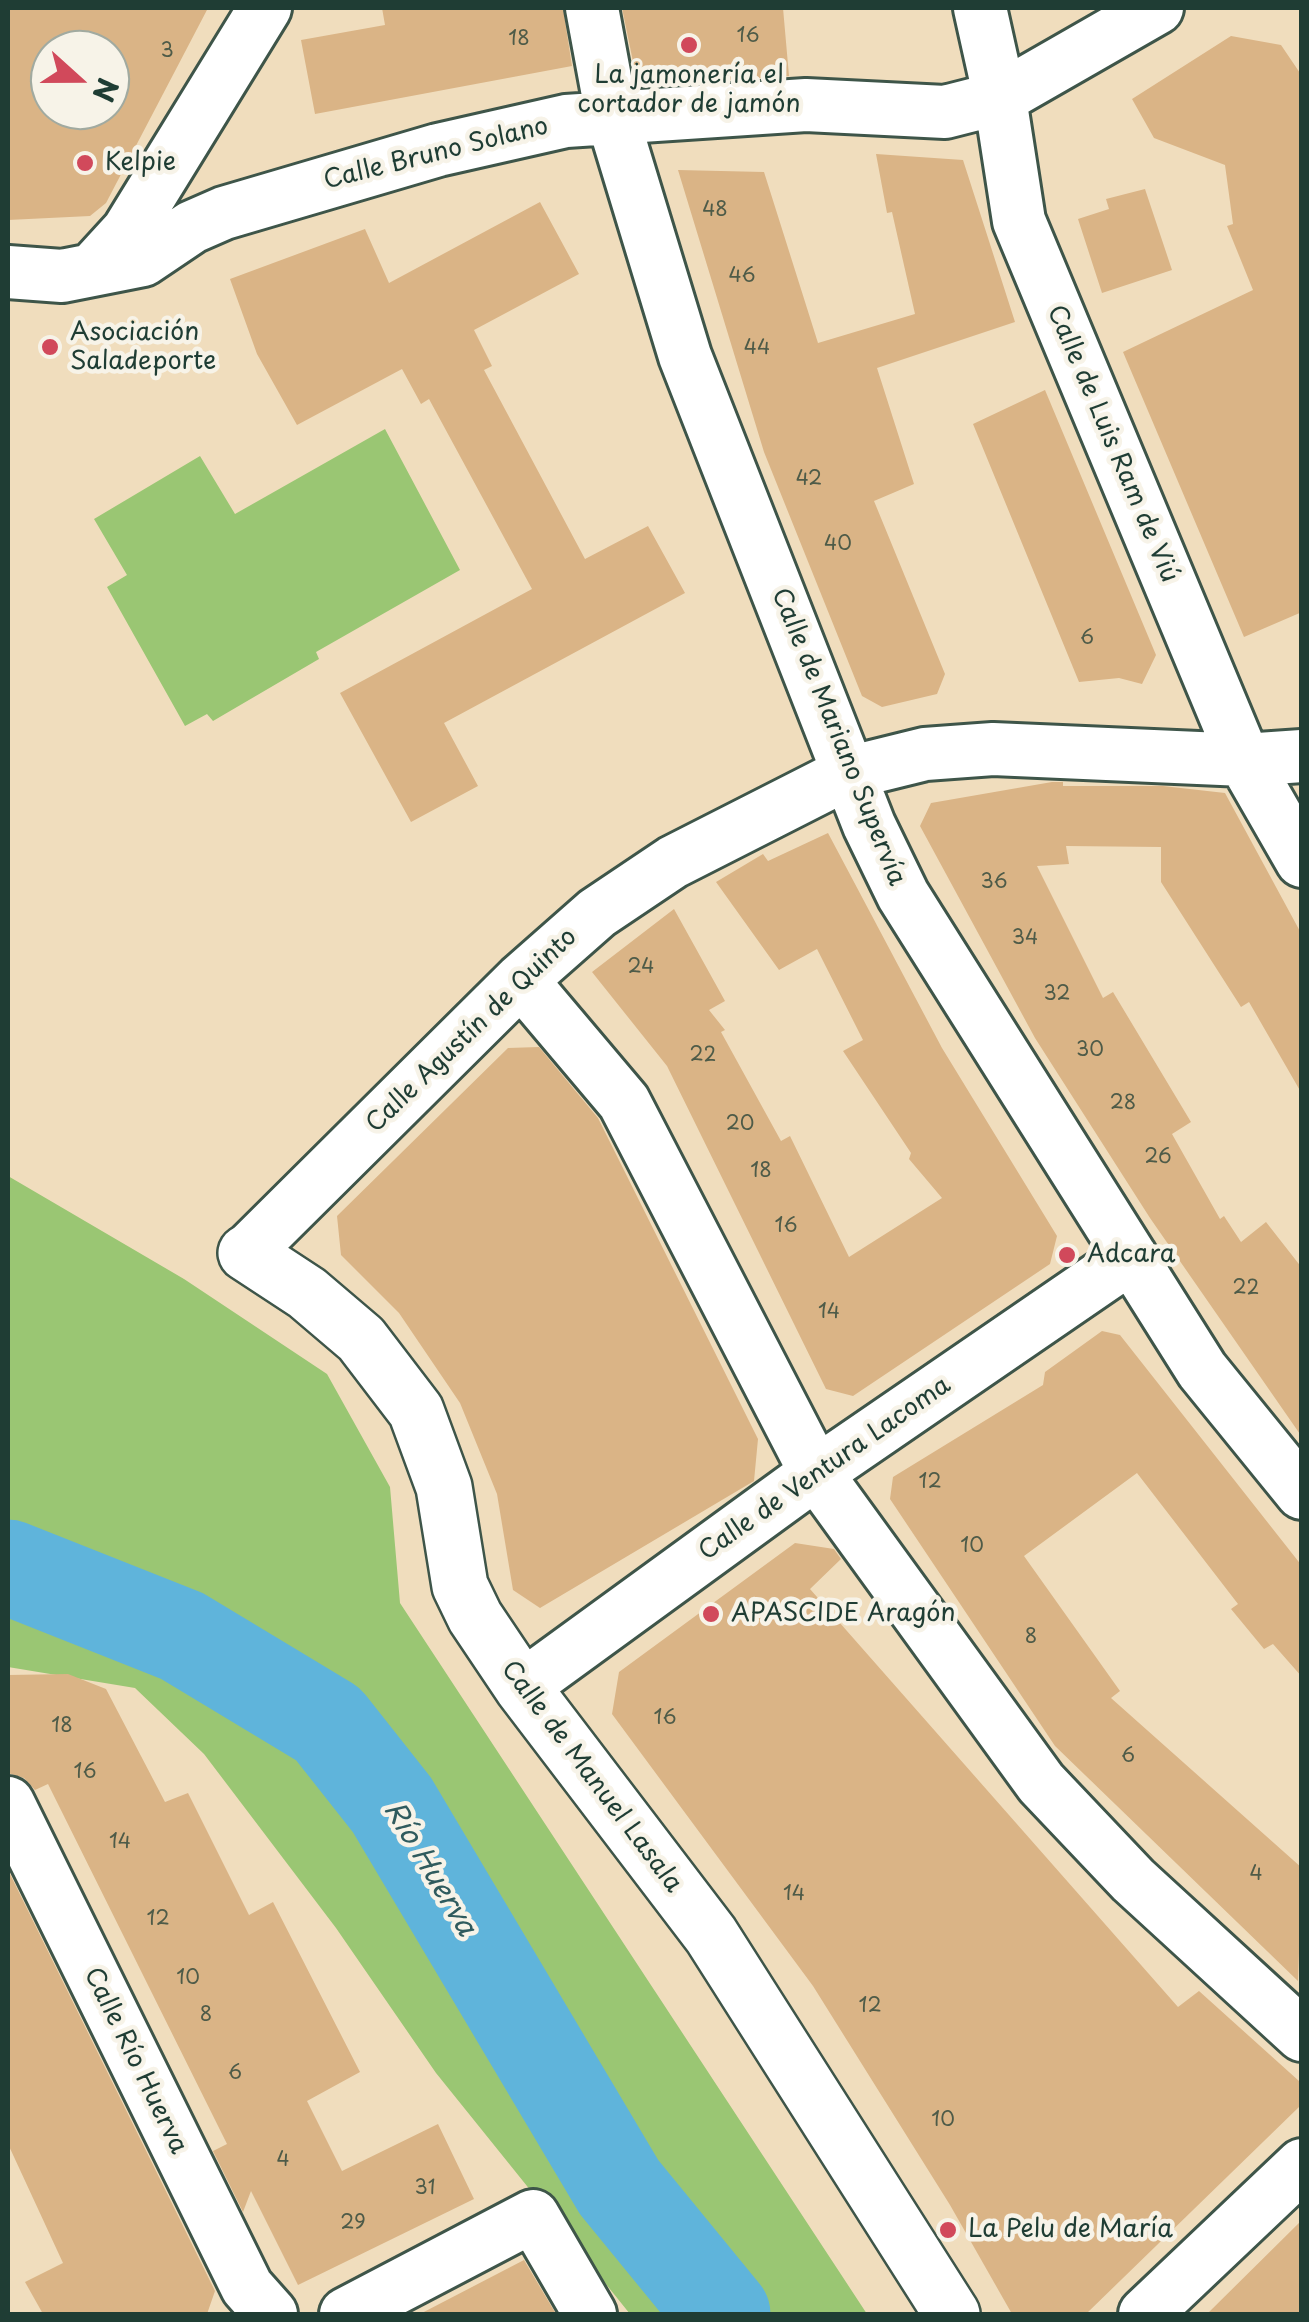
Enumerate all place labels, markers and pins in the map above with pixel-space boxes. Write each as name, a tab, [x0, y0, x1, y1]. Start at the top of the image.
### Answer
marker: La jamonería el cortador de jamón	[678, 34, 700, 56]
place label: La jamonería el cortador de jamón	[578, 61, 800, 120]
place label: Kelpie	[105, 148, 176, 178]
marker: Kelpie	[74, 152, 96, 174]
place label: Asociación Saladeporte	[70, 318, 216, 377]
marker: Asociación Saladeporte	[39, 336, 61, 358]
place label: Adcara	[1087, 1240, 1176, 1270]
marker: Adcara	[1056, 1244, 1078, 1266]
place label: APASCIDE Aragón	[731, 1599, 955, 1629]
marker: APASCIDE Aragón	[700, 1603, 722, 1625]
place label: La Pelu de María	[968, 2215, 1173, 2245]
marker: La Pelu de María	[937, 2219, 959, 2241]

